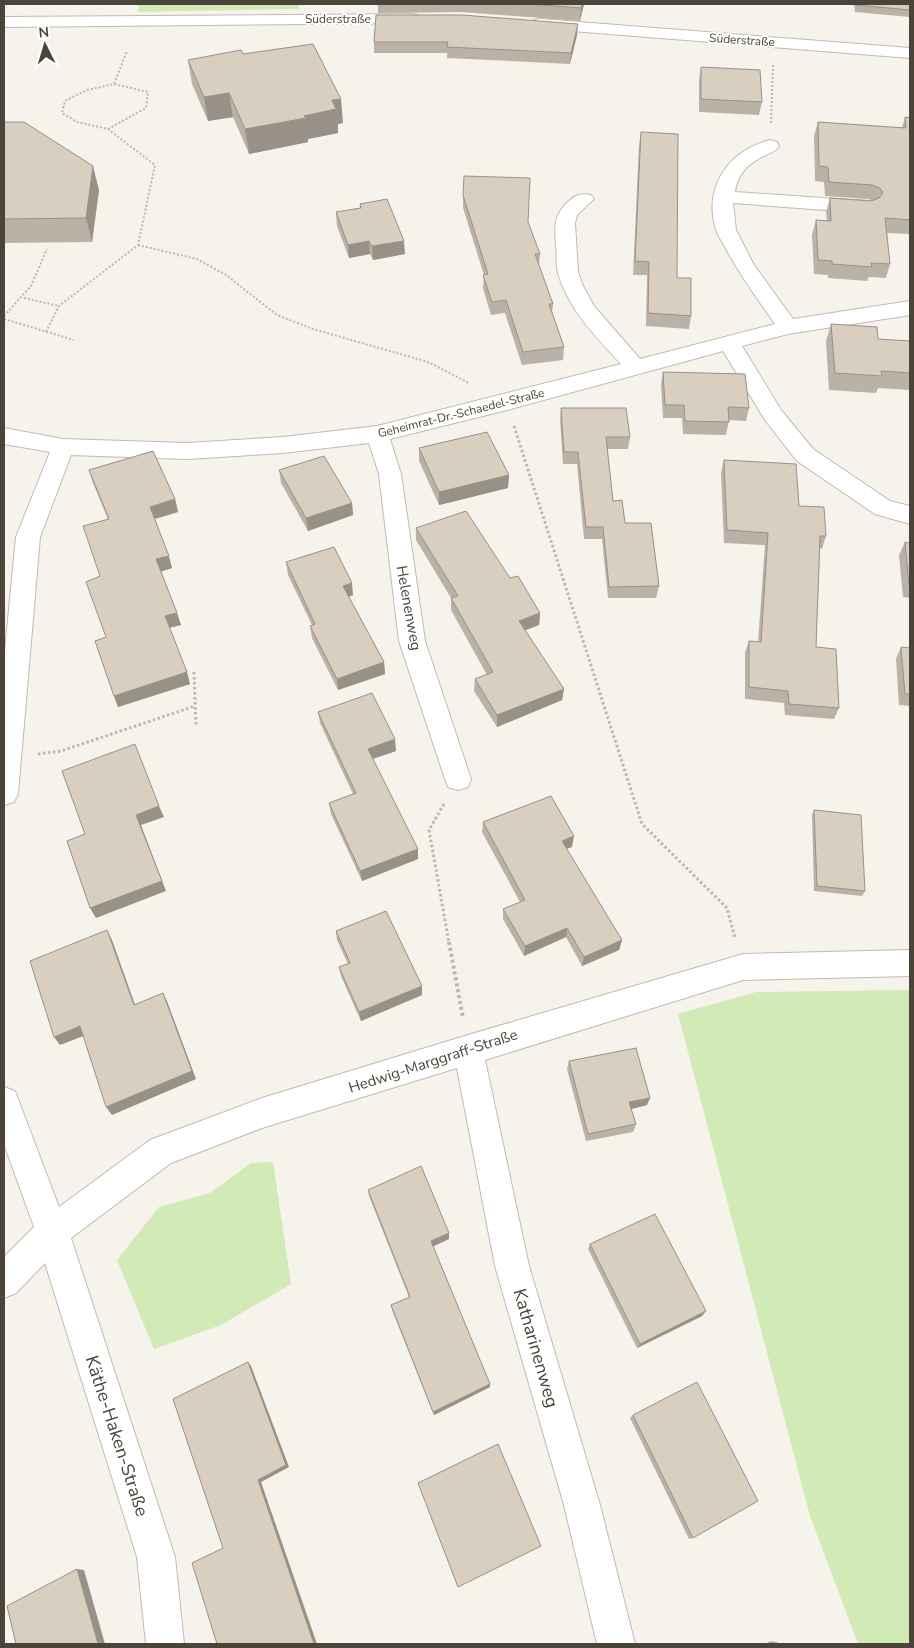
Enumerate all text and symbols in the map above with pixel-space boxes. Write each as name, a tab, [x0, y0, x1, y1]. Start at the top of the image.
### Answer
street label: Süderstraße	[305, 11, 371, 27]
north arrow	[20, 20, 70, 70]
text: N	[38, 23, 50, 42]
street label: Süderstraße	[709, 30, 775, 50]
street label: Geheimrat-Dr.-Schaedel-Straße	[376, 385, 546, 441]
street label: Helenenweg	[392, 564, 426, 652]
street label: Hedwig-Marggraff-Straße	[346, 1024, 520, 1098]
street label: Katharinenweg	[508, 1286, 564, 1410]
street label: Käthe-Haken-Straße	[80, 1353, 154, 1519]

